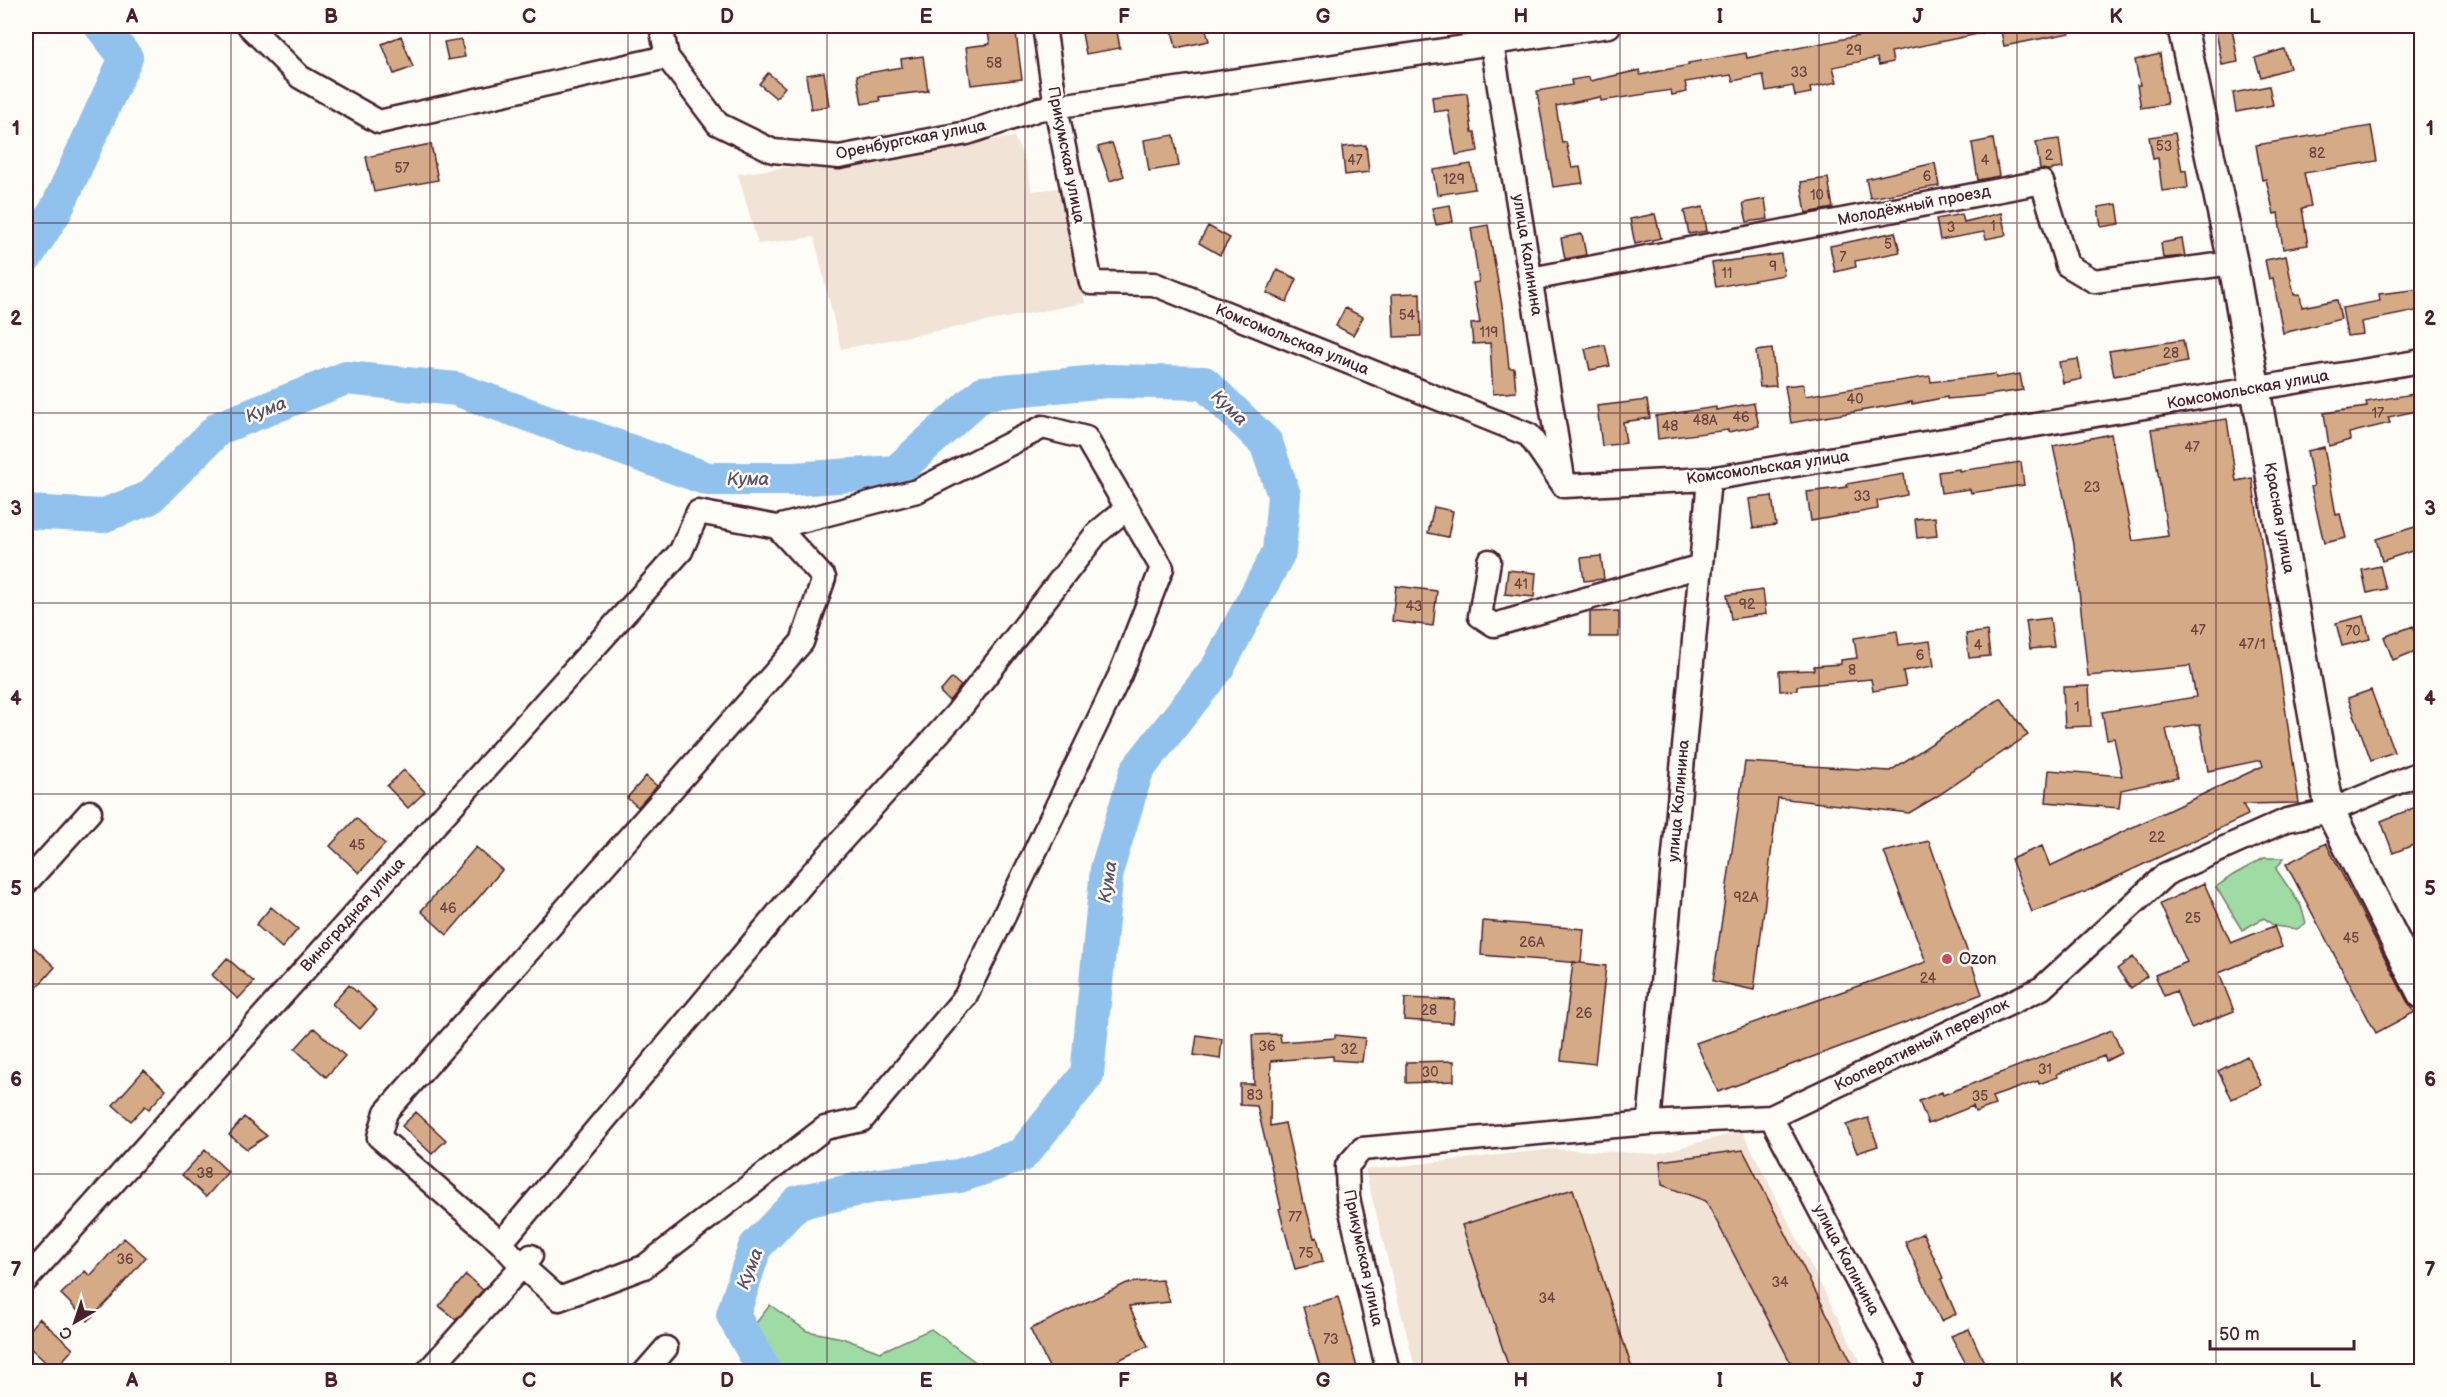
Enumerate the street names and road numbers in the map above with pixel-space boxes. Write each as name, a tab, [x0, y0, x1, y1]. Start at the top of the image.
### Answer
street label: Прикумская улица	[1043, 85, 1089, 226]
street label: Оренбургская улица	[834, 116, 988, 164]
street label: Молодёжный проезд	[1836, 182, 1992, 230]
street label: улица Калинина	[1508, 193, 1546, 318]
street label: Комсомольская улица	[1212, 300, 1372, 380]
street label: Комсомольская улица	[2165, 366, 2331, 414]
street label: Комсомольская улица	[1685, 447, 1851, 489]
street label: Красная улица	[2260, 461, 2298, 576]
street label: улица Калинина	[1664, 738, 1694, 863]
street label: Виноградная улица	[297, 854, 410, 976]
street label: Кооперативный переулок	[1832, 994, 2013, 1096]
street label: Прикумская улица	[1339, 1188, 1387, 1329]
street label: улица Калинина	[1809, 1201, 1883, 1319]

